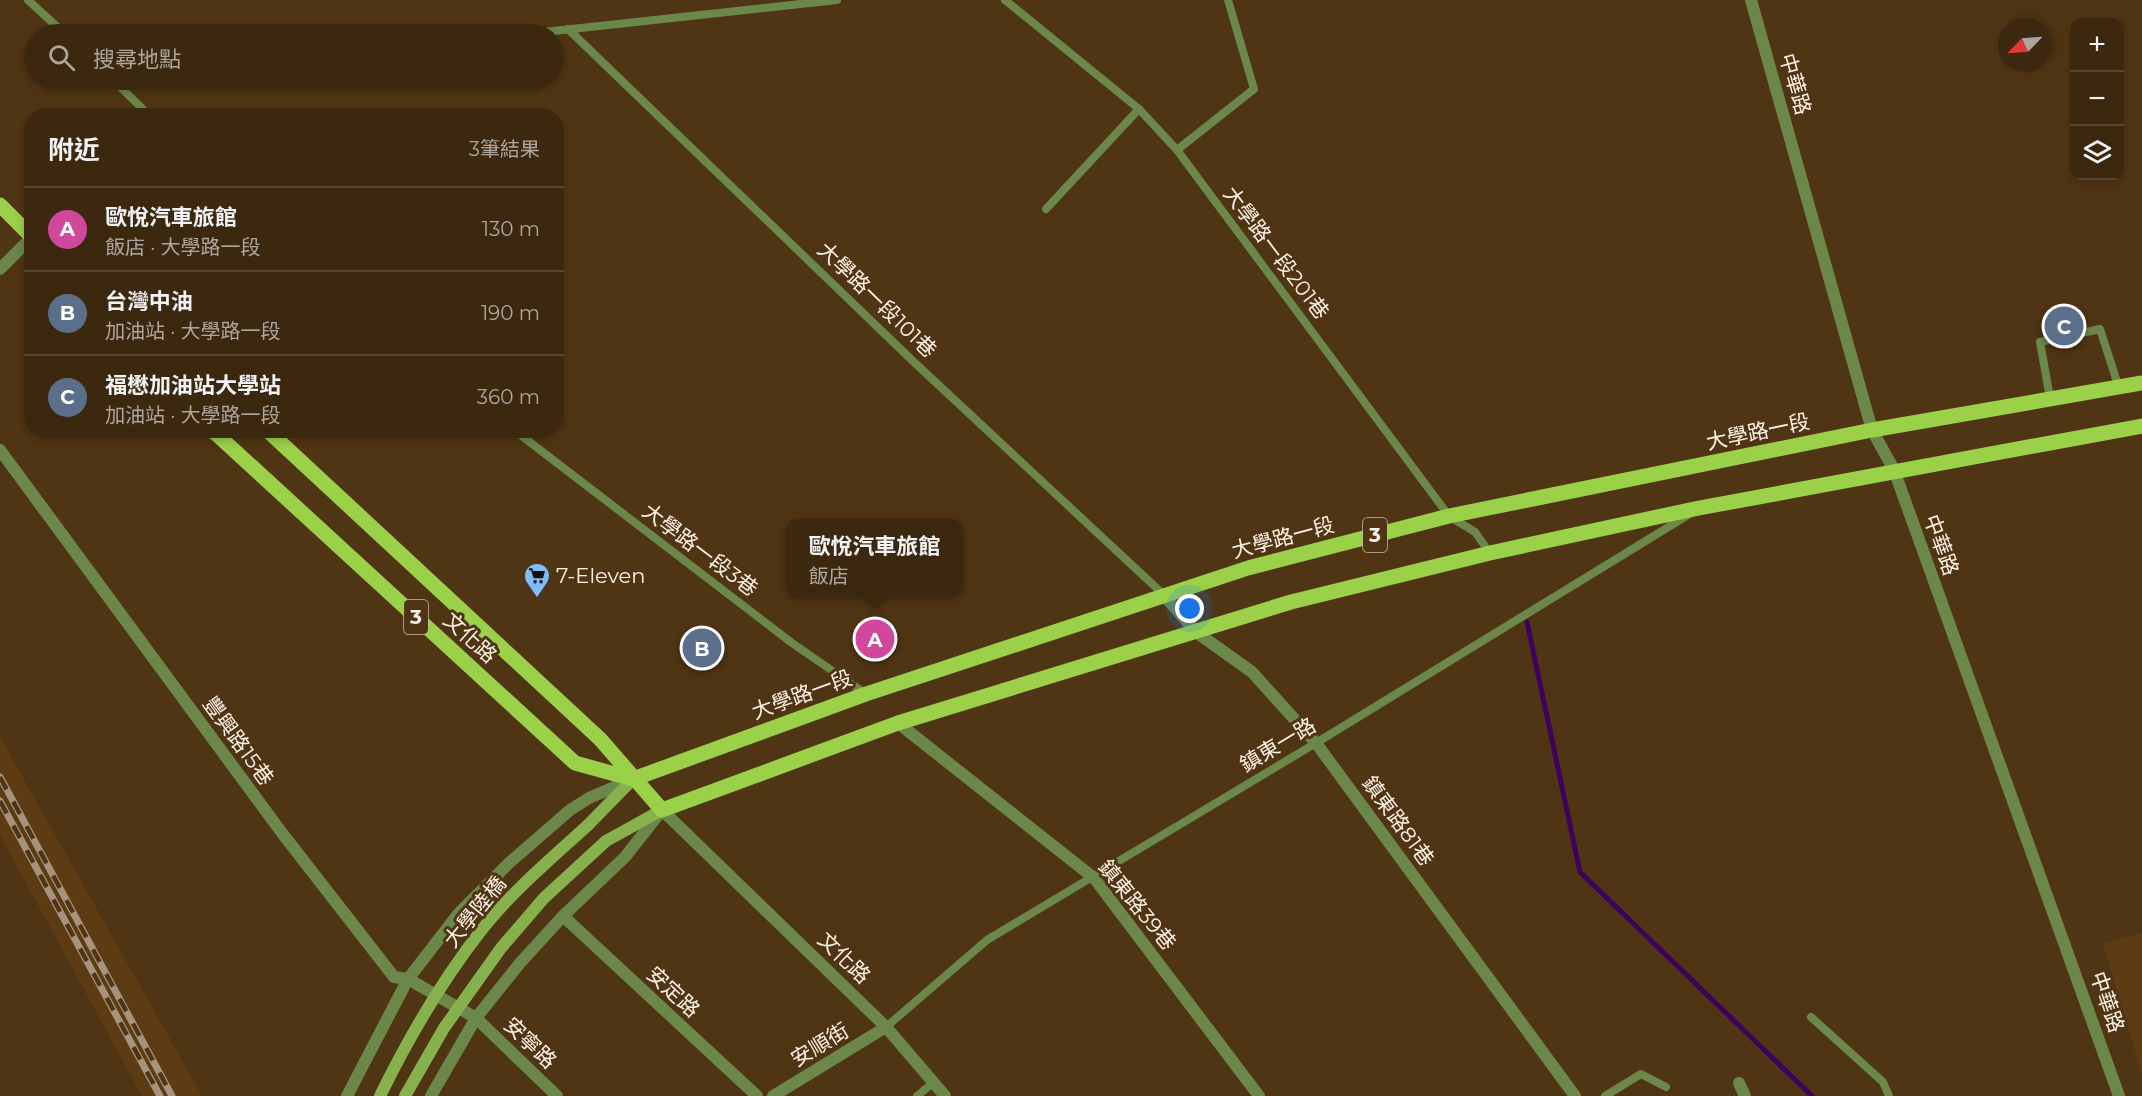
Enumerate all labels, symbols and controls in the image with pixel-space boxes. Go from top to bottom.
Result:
north arrow [1998,18,2052,72]
map controls [2070,18,2124,180]
button: + [2070,18,2124,72]
search box [24,24,564,90]
icon: search [45,41,78,74]
text: 搜尋地點 [93,46,181,73]
street label: 中華路 [1775,50,1816,118]
button: − [2070,72,2124,126]
button: layers [2070,126,2124,180]
text: 附近 [48,134,100,166]
text: 3筆結果 [469,137,540,161]
street label: 大學路一段201巷 [1218,182,1334,324]
text: 歐悅汽車旅館 [105,204,237,231]
text: A [60,217,75,241]
text: 130 m [482,217,540,241]
text: 飯店 · 大學路一段 [105,235,261,259]
street label: 大學路一段101巷 [813,237,942,362]
text: 台灣中油 [105,288,193,315]
text: B [60,301,75,325]
text: 190 m [481,301,540,325]
pin: C [2044,304,2084,348]
text: 加油站 · 大學路一段 [105,319,281,343]
text: 福懋加油站大學站 [105,372,281,399]
text: C [60,385,75,409]
text: 360 m [477,385,540,409]
text: 加油站 · 大學路一段 [105,403,281,427]
street label: 大學路一段 [1704,408,1812,455]
street label: 大學路一段3巷 [638,498,763,601]
street label: 中華路 [1919,511,1964,579]
street label: 大學路一段 [1229,512,1337,563]
road number: 3 [1363,518,1387,552]
popup [786,519,963,597]
text: 歐悅汽車旅館 [808,533,941,560]
supermarket icon: 7-Eleven [522,561,552,599]
place label: 7-Eleven [556,563,645,588]
text: 飯店 [808,564,848,588]
your location [1175,594,1204,623]
road number: 3 [404,600,428,634]
street label: 文化路 [439,607,502,668]
pin: A [856,616,894,662]
pin: B [682,626,722,670]
street label: 大學路一段 [748,665,855,724]
street label: 豐興路15巷 [198,692,279,790]
street label: 鎮東一路 [1235,712,1320,777]
street label: 鎮東路81巷 [1357,771,1439,871]
street label: 鎮東路39巷 [1093,855,1181,955]
street label: 大學陸橋 [438,871,511,952]
street label: 文化路 [813,927,876,989]
street label: 安定路 [642,961,705,1022]
street label: 中華路 [2085,968,2130,1036]
street label: 安寧路 [499,1012,562,1074]
street label: 安順街 [786,1018,853,1072]

